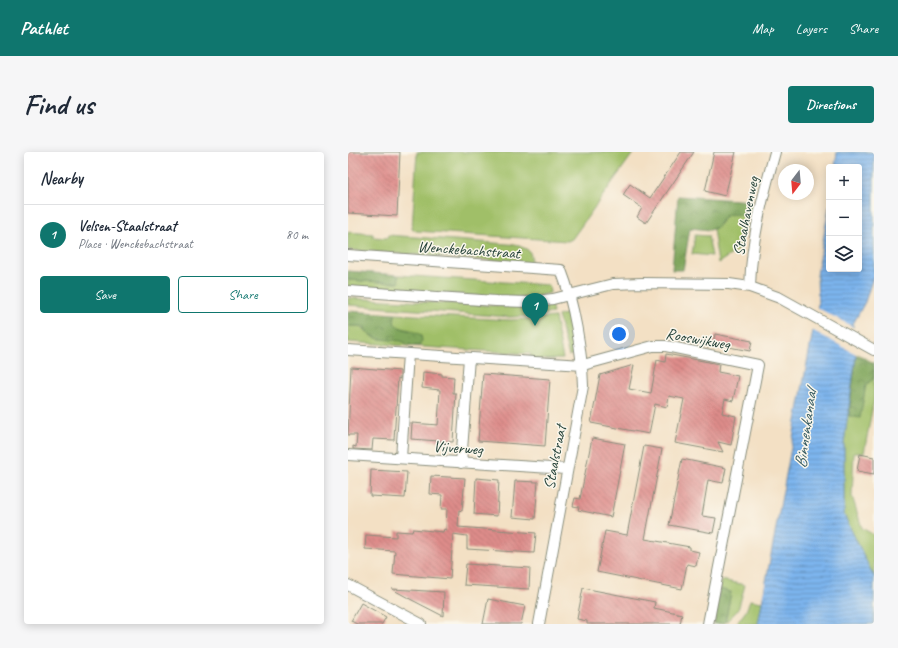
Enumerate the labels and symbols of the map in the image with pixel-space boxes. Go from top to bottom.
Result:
north arrow [778,164,814,200]
street label: Staalhavenweg [729,174,764,257]
street label: Wenckebachstraat [417,236,522,264]
pin: 1 [522,293,548,326]
your location [609,324,629,344]
street label: Rooswijkweg [664,324,733,355]
water label: Binnenkanaal [790,383,822,469]
street label: Staalstraat [539,421,572,491]
street label: Vijverweg [433,436,485,460]

